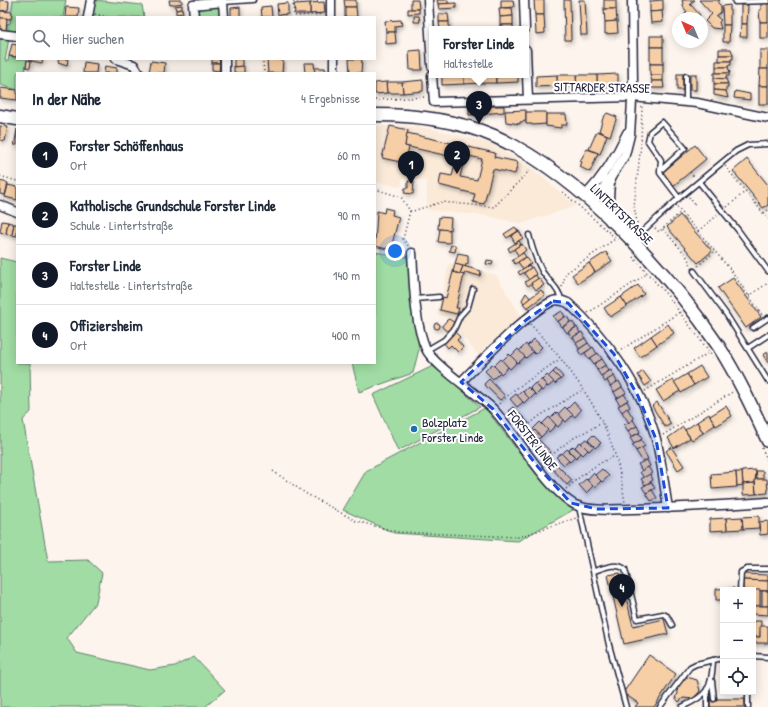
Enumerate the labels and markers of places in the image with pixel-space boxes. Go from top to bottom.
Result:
pin: 3 [466,91,492,124]
pin: 2 [444,141,470,174]
pin: 1 [398,151,424,184]
place label: Bolzplatz Forster Linde [421,413,484,446]
marker: Bolzplatz Forster Linde [409,424,419,434]
pin: 4 [609,574,635,607]

